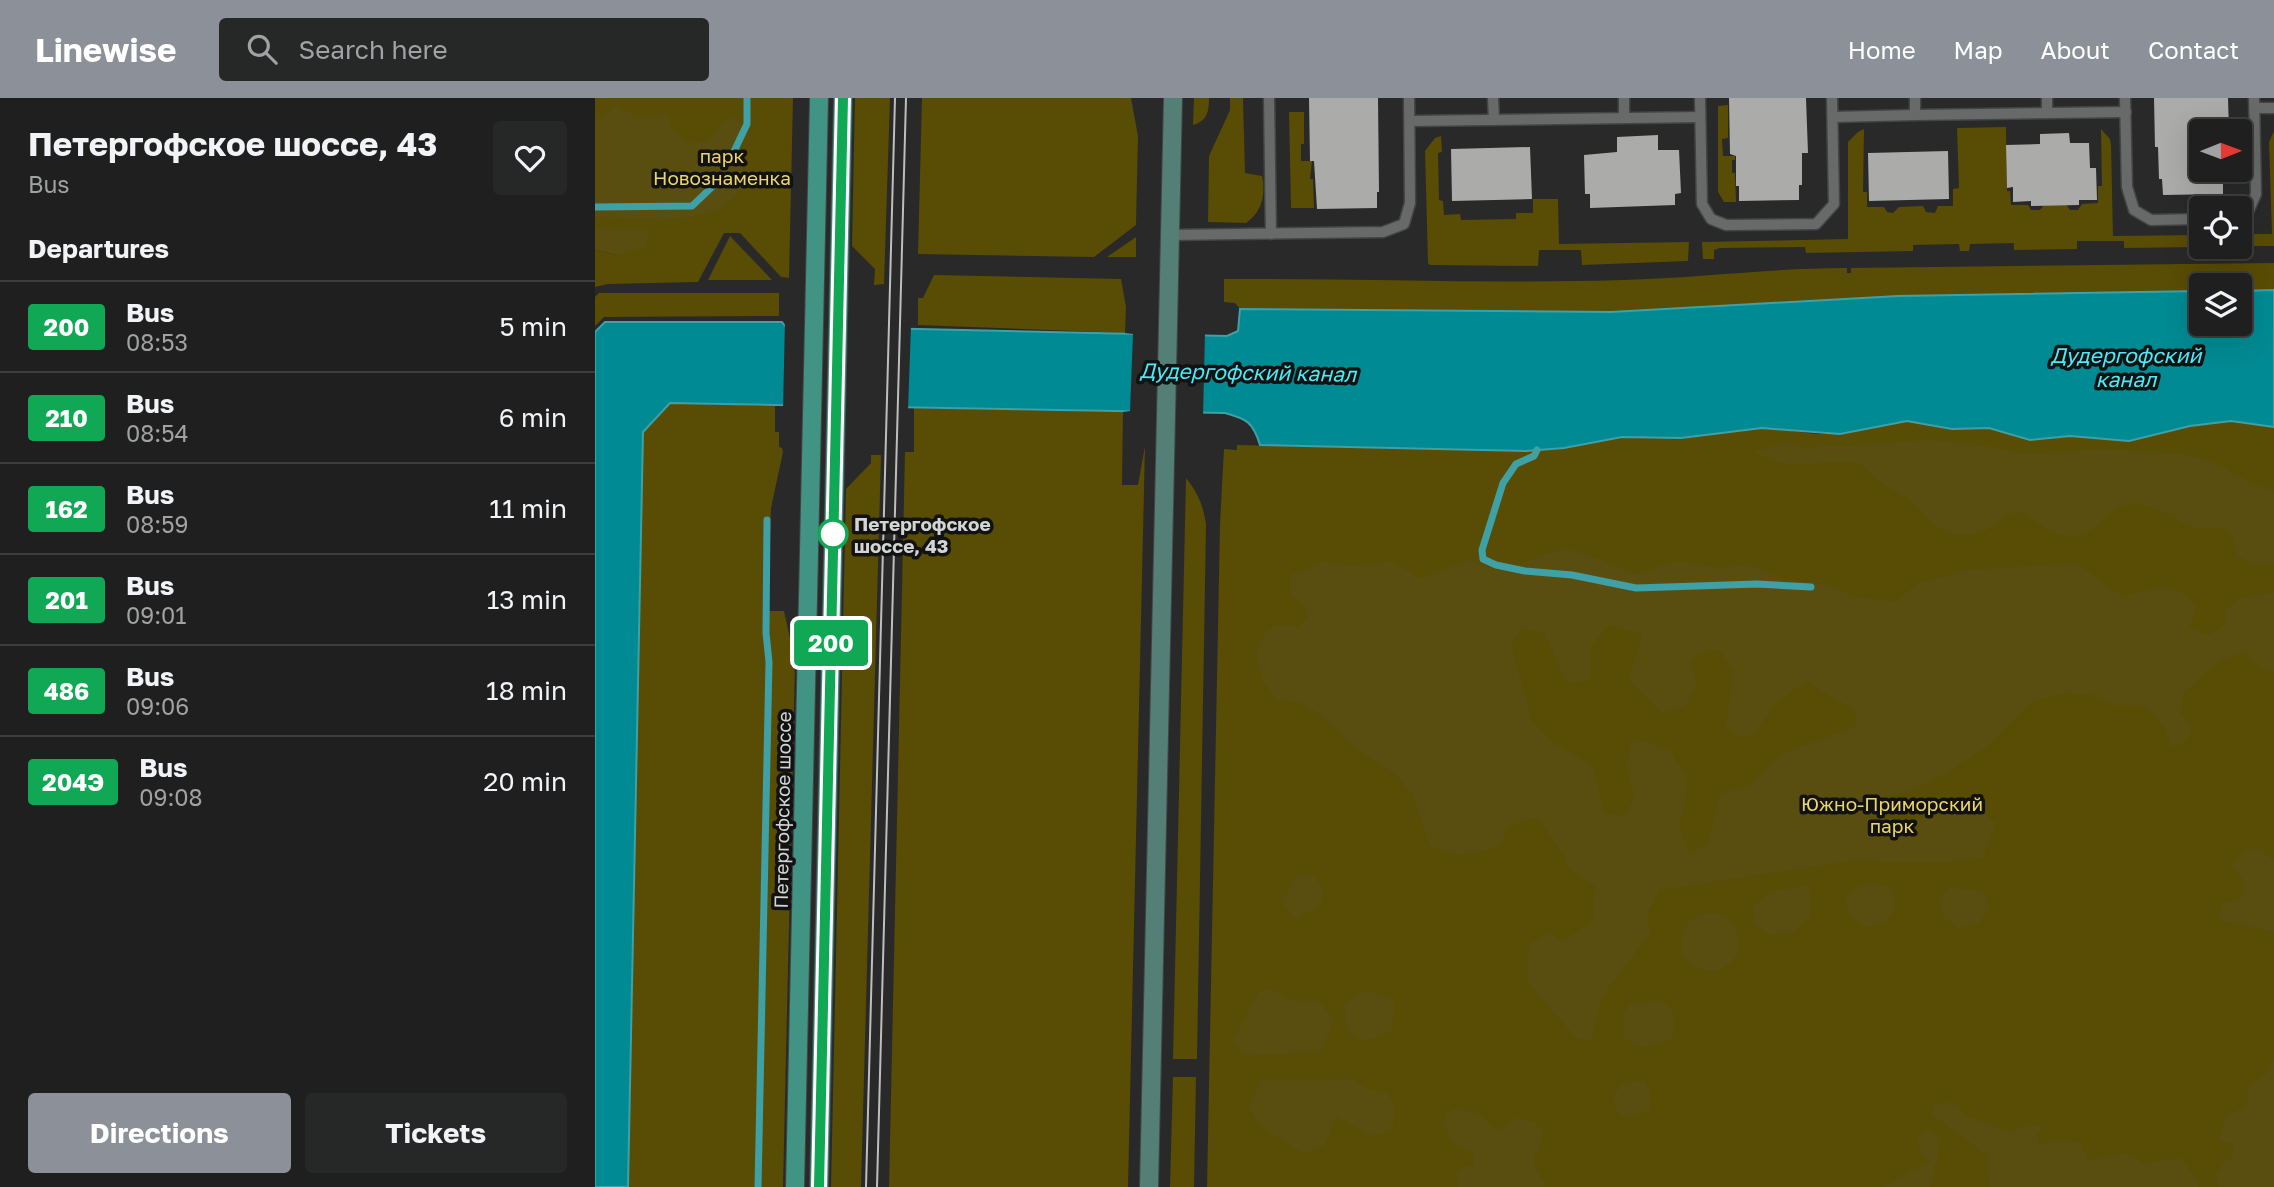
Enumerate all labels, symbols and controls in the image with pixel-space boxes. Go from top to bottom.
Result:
search box [219,18,709,81]
text: Linewise [35,30,177,69]
icon: search [243,30,281,68]
text: Search here [299,34,448,65]
text: Home [1848,35,1916,64]
text: Map [1954,35,2003,64]
text: About [2041,35,2110,64]
text: Contact [2148,35,2239,64]
north arrow [2189,119,2252,182]
map controls [2189,119,2252,336]
button: heart [493,121,567,195]
text: Петергофское шоссе, 43 [28,124,437,163]
park label: парк Новознаменка [653,144,791,189]
text: Bus [28,170,70,198]
button: locate [2189,196,2252,259]
text: Departures [28,233,169,264]
button: layers [2189,273,2252,336]
text: Bus [126,297,174,328]
text: 5 min [499,311,567,342]
text: 200 [44,312,89,341]
text: 08:53 [126,328,188,356]
water label: Дудергофский канал [2050,342,2202,392]
water label: Дудергофский канал [1139,357,1358,387]
text: Bus [126,388,174,419]
text: 6 min [499,402,567,433]
text: 210 [45,403,88,432]
text: 08:54 [126,419,189,447]
text: Bus [126,479,174,510]
text: 11 min [489,493,567,524]
text: 162 [45,494,88,523]
text: 08:59 [126,510,188,538]
place label: Петергофское шоссе, 43 [854,512,991,557]
marker: Петергофское шоссе, 43 [818,519,848,549]
text: Bus [126,570,174,601]
text: 13 min [487,584,567,615]
text: 201 [45,585,88,614]
text: 09:01 [126,601,187,629]
line badge: 200 [791,620,871,666]
text: 200 [808,628,854,657]
text: Bus [126,661,174,692]
text: 18 min [486,675,567,706]
text: 486 [44,676,89,705]
text: 09:06 [126,692,189,720]
street label: Петергофское шоссе [769,711,795,909]
text: Bus [139,752,188,783]
text: 20 min [483,766,567,797]
text: 204Э [42,767,104,796]
text: 09:08 [139,783,203,811]
park label: Южно-Приморский парк [1801,792,1983,837]
button: Directions [28,1093,291,1173]
button: Tickets [305,1093,567,1173]

